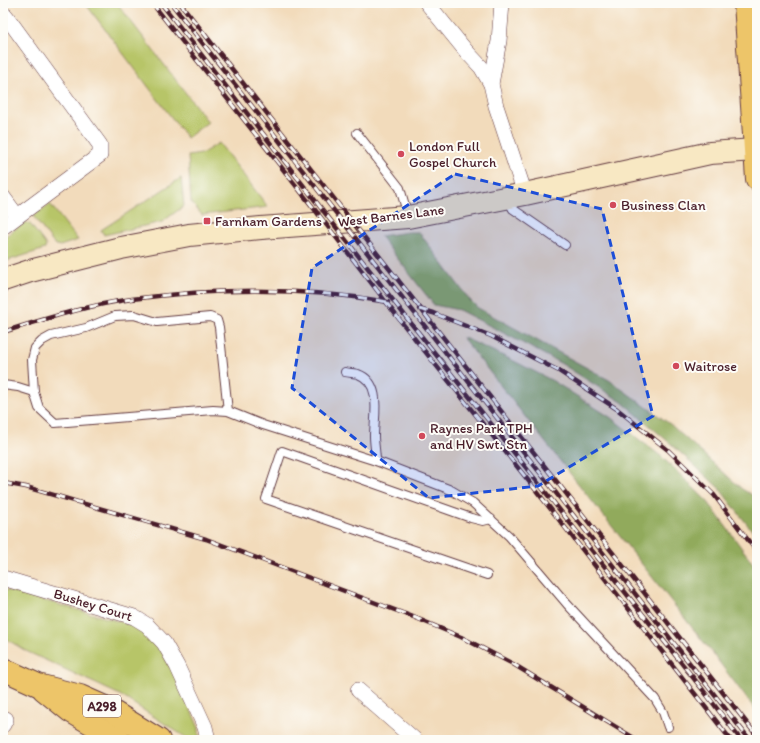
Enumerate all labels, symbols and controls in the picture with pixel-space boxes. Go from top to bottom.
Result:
place label: London Full Gospel Church [409,138,497,171]
marker: London Full Gospel Church [396,149,406,159]
place label: Business Clan [621,197,706,214]
marker: Business Clan [608,200,618,210]
street label: West Barnes Lane [337,201,446,231]
place label: Farnham Gardens [215,213,322,230]
marker: Farnham Gardens [202,216,212,226]
place label: Waitrose [684,358,737,375]
marker: Waitrose [671,361,681,371]
place label: Raynes Park TPH and HV Swt. Stn [430,420,533,453]
marker: Raynes Park TPH and HV Swt. Stn [417,431,427,441]
street label: Bushey Court [52,585,134,625]
road number: A298 [83,695,121,717]

